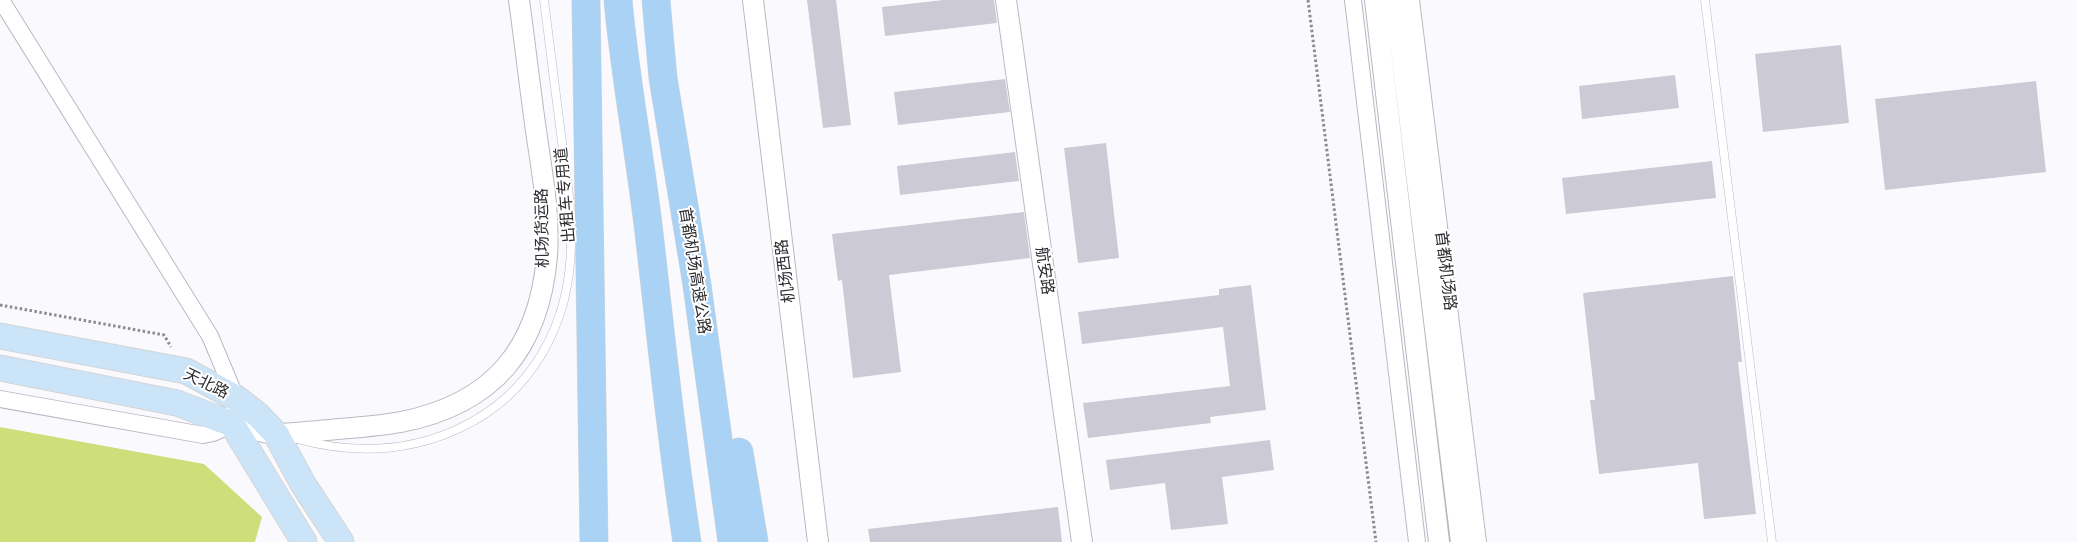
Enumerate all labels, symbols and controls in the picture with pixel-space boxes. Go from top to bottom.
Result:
street label: 出租车专用道 [552,146,580,244]
street label: 机场货运路 [533,188,553,268]
street label: 首都机场高速公路 [675,206,713,336]
street label: 首都机场路 [1431,230,1459,312]
street label: 机场西路 [773,238,799,304]
street label: 航安路 [1031,246,1057,296]
street label: 天北路 [180,365,232,403]

